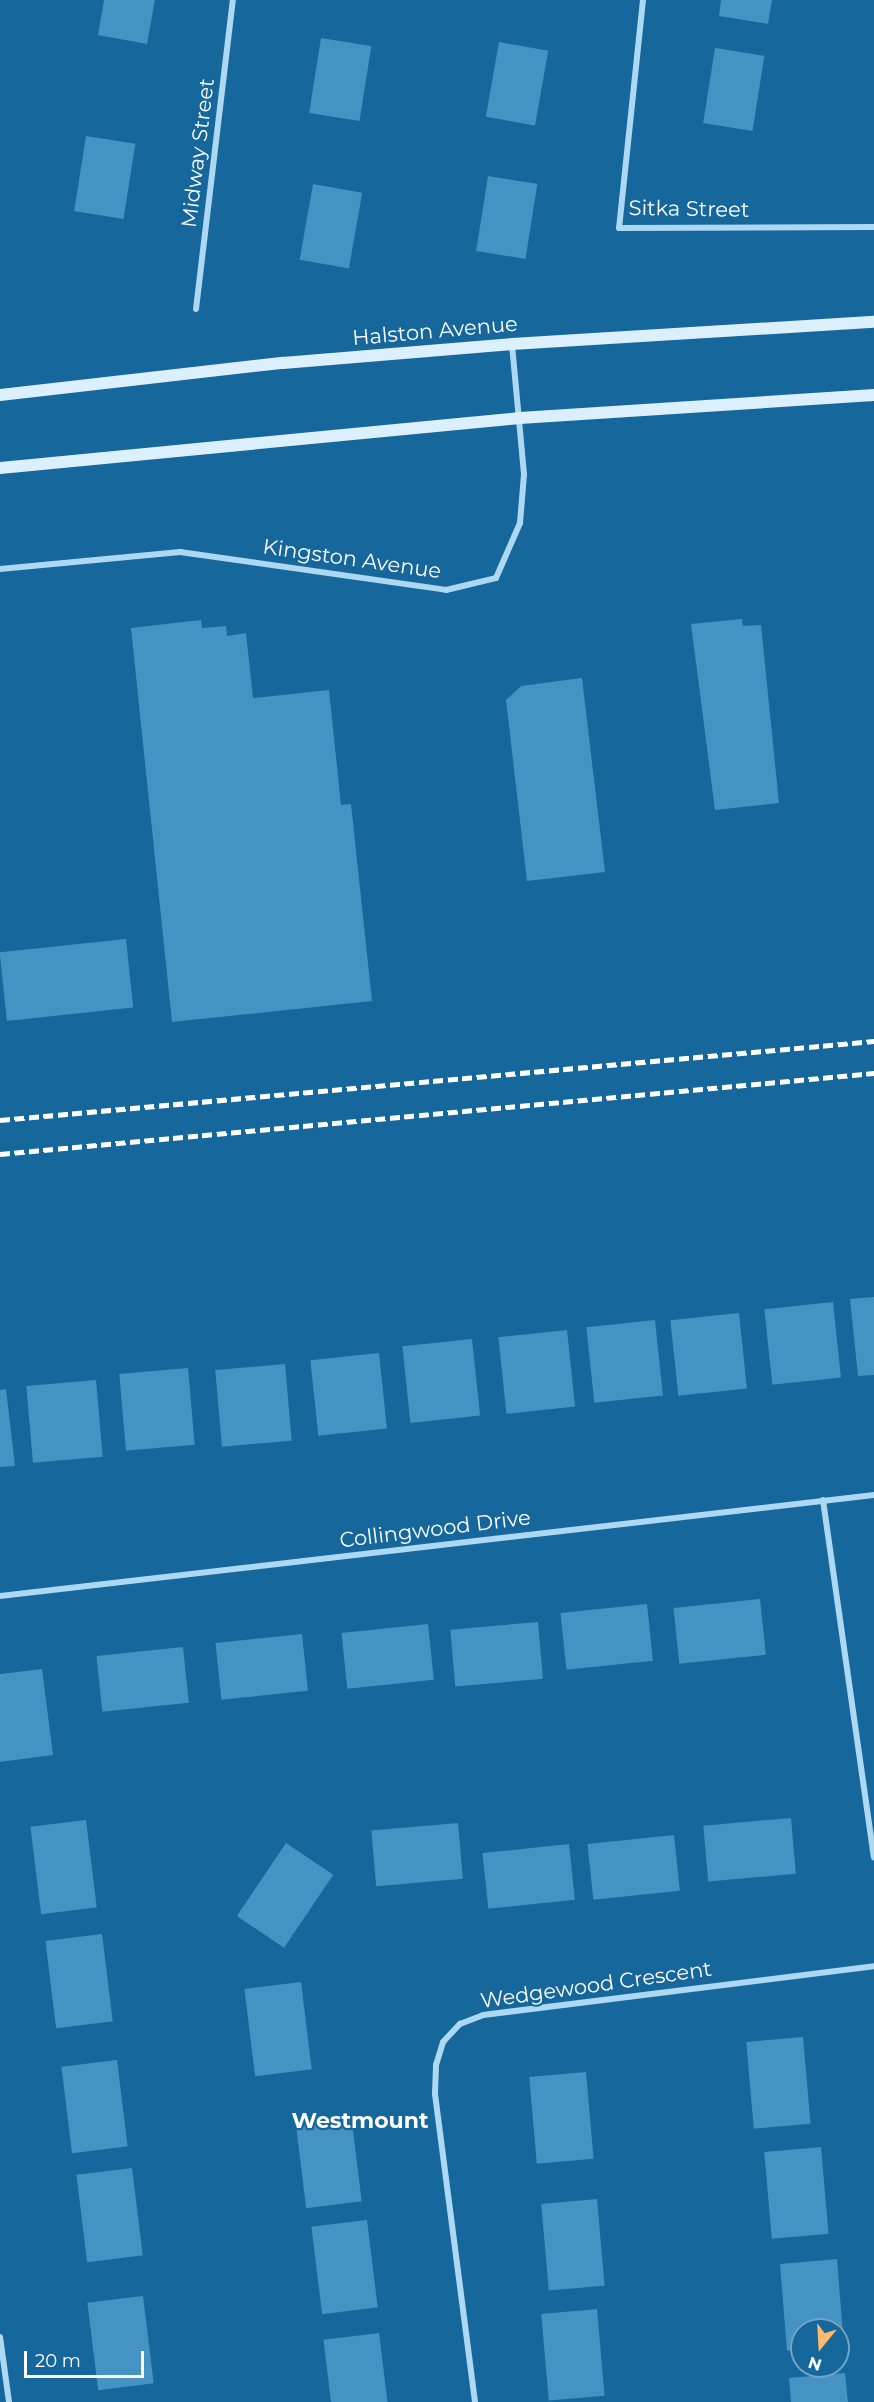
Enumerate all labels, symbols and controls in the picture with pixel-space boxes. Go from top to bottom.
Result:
street label: Midway Street [176,77,220,229]
street label: Sitka Street [628,195,750,223]
street label: Halston Avenue [351,311,519,351]
street label: Kingston Avenue [261,534,443,584]
street label: Collingwood Drive [338,1505,532,1553]
street label: Wedgewood Crescent [479,1956,713,2014]
district label: Westmount [292,2108,428,2134]
north arrow [790,2318,850,2378]
scale bar [27,2339,147,2377]
text: 20 m [35,2350,81,2372]
text: N [806,2353,824,2375]

